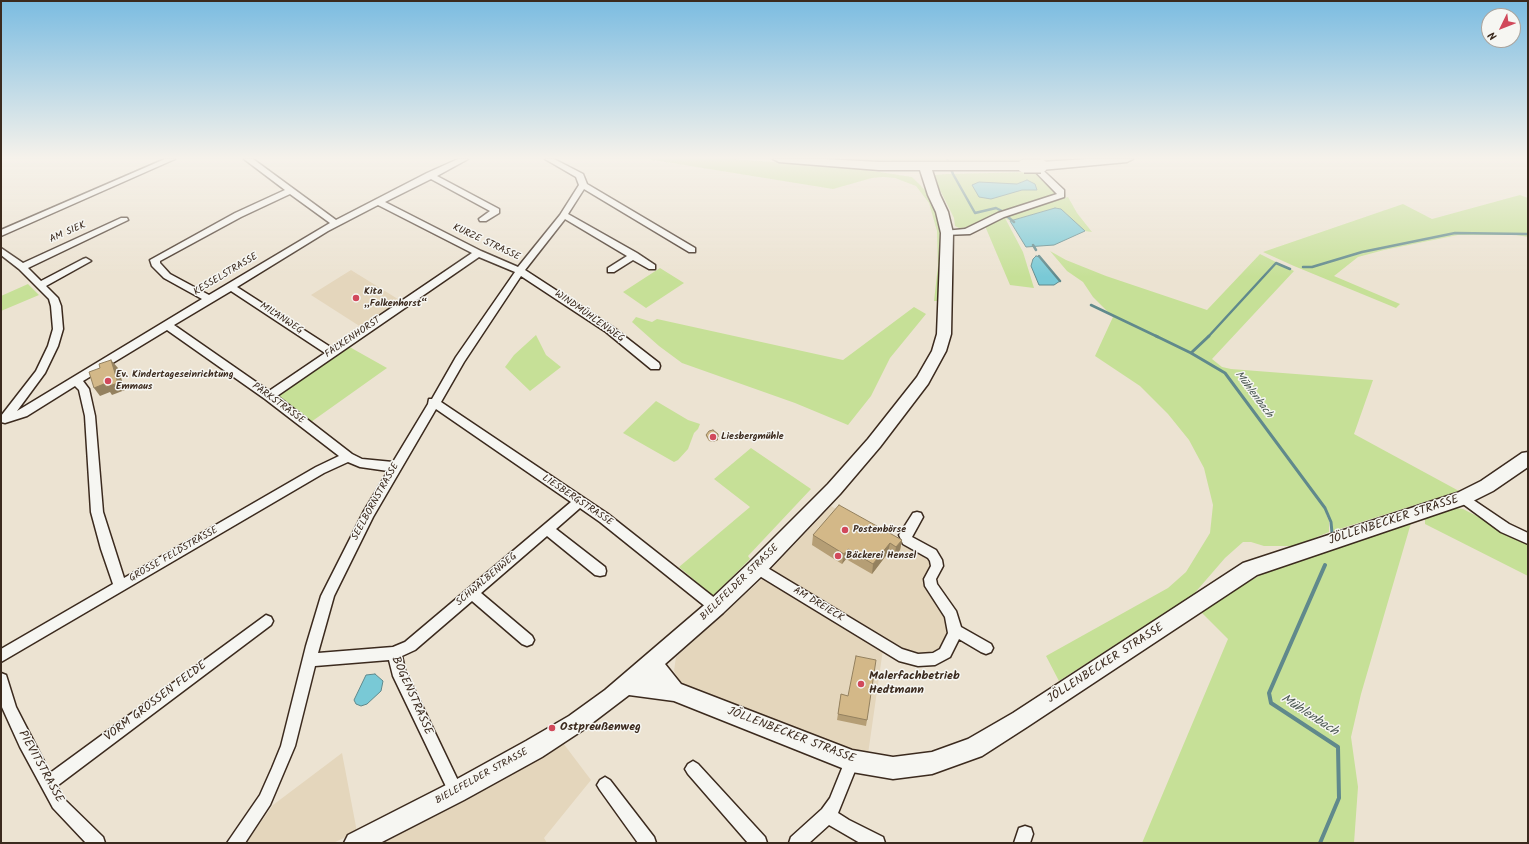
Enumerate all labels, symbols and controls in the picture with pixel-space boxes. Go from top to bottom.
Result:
north arrow [1481,8,1521,48]
text: N [1484,27,1502,44]
street label: AM SIEK [48,220,88,246]
street label: KURZE STRASSE [450,222,522,264]
street label: KESSELSTRASSE [192,251,260,299]
place label: Kita „Falkenhorst“ [364,286,427,310]
street label: WINDMÜHLENWEG [552,288,626,346]
marker: Kita „Falkenhorst“ [351,293,361,303]
street label: MILANWEG [257,301,305,337]
street label: FALKENHORST [323,315,383,361]
place label: Ev. Kindertageseinrichtung Emmaus [116,369,233,392]
water label: Mühlenbach [1231,369,1275,421]
marker: Ev. Kindertageseinrichtung Emmaus [103,376,113,386]
street label: PARKSTRASSE [249,381,307,427]
place label: Liesbergmühle [721,431,784,443]
marker: Liesbergmühle [708,432,718,442]
street label: SEELBORNSTRASSE [350,461,402,543]
street label: LIESBERGSTRASSE [539,473,615,529]
street label: JÖLLENBECKER STRASSE [1327,493,1461,549]
place label: Postenbörse [853,524,906,536]
street label: GROSSE FELDSTRASSE [127,525,221,585]
marker: Postenbörse [840,525,850,535]
street label: BIELEFELDER STRASSE [698,542,782,624]
place label: Bäckerei Hensel [846,550,916,562]
street label: SCHWALBENWEG [454,551,520,609]
marker: Bäckerei Hensel [833,551,843,561]
street label: AM DREIECK [790,585,846,625]
street label: JÖLLENBECKER STRASSE [1045,621,1167,707]
street label: BOGENSTRASSE [387,655,435,737]
street label: VORM GROSSEN FELDE [102,659,210,745]
place label: Malerfachbetrieb Hedtmann [869,670,960,698]
marker: Malerfachbetrieb Hedtmann [856,679,866,689]
water label: Mühlenbach [1277,692,1341,740]
street label: JÖLLENBECKER STRASSE [725,705,857,767]
place label: Ostpreußenweg [560,721,641,735]
marker: Ostpreußenweg [547,723,557,733]
street label: PIEVITSTRASSE [14,728,66,806]
street label: BIELEFELDER STRASSE [433,746,531,808]

